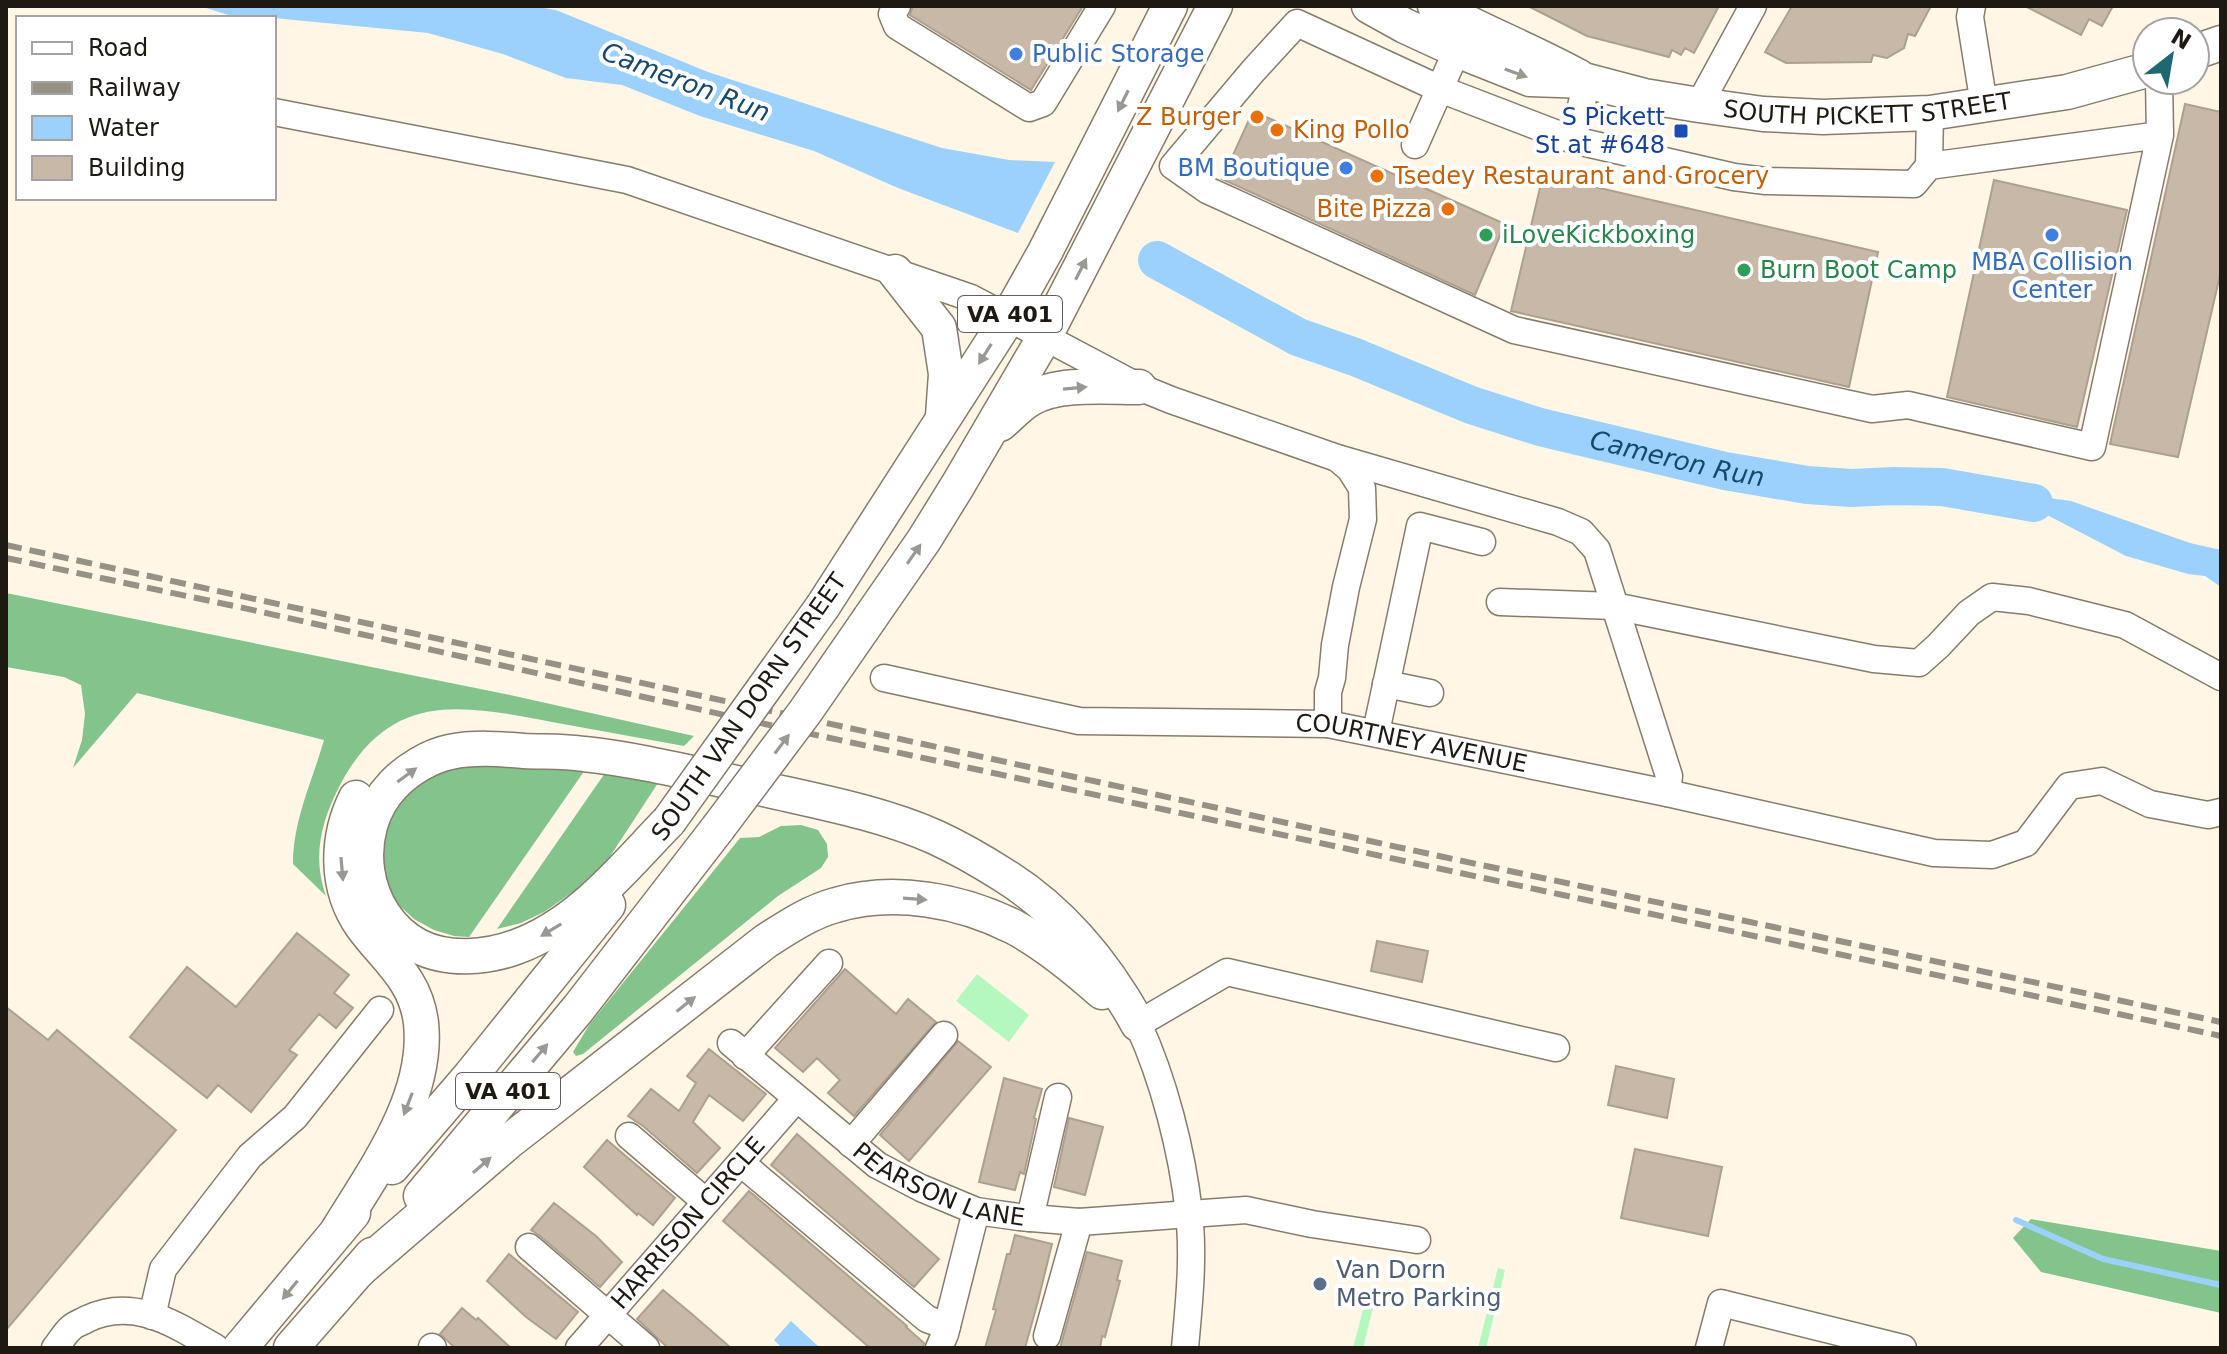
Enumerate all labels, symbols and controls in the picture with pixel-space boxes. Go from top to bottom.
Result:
legend [16,16,276,200]
north arrow [2131,16,2211,96]
text: N [2167,24,2195,55]
text: Road [88,34,148,62]
water label: Cameron Run [598,36,774,128]
place label: Public Storage [1032,40,1205,68]
marker: Public Storage [1007,45,1025,63]
one-way arrow [1504,67,1528,80]
text: Railway [88,74,181,102]
street label: SOUTH PICKETT STREET [1721,87,2014,131]
one-way arrow [1116,89,1130,112]
place label: Z Burger [1136,103,1241,131]
place label: S Pickett St at #648 [1535,103,1665,159]
marker: Z Burger [1248,108,1266,126]
text: Water [88,114,159,142]
place label: King Pollo [1293,116,1410,144]
marker: King Pollo [1268,121,1286,139]
marker: S Pickett St at #648 [1672,122,1690,140]
text: Building [88,154,185,182]
place label: BM Boutique [1178,154,1330,182]
marker: BM Boutique [1337,159,1355,177]
place label: Tsedey Restaurant and Grocery [1392,162,1769,190]
marker: Tsedey Restaurant and Grocery [1368,167,1386,185]
place label: Bite Pizza [1317,195,1432,223]
marker: Bite Pizza [1439,200,1457,218]
place label: iLoveKickboxing [1502,221,1695,249]
marker: iLoveKickboxing [1477,226,1495,244]
marker: MBA Collision Center [2043,226,2061,244]
place label: MBA Collision Center [1971,248,2133,304]
place label: Burn Boot Camp [1760,256,1957,284]
one-way arrow [1075,258,1088,281]
marker: Burn Boot Camp [1735,261,1753,279]
road number: VA 401 [958,296,1062,332]
one-way arrow [979,343,993,365]
one-way arrow [1063,382,1088,395]
water label: Cameron Run [1587,424,1767,492]
one-way arrow [906,543,921,564]
street label: SOUTH VAN DORN STREET [646,568,852,846]
street label: COURTNEY AVENUE [1295,710,1530,778]
one-way arrow [773,733,789,754]
one-way arrow [396,767,417,783]
one-way arrow [336,857,349,882]
one-way arrow [902,893,927,906]
one-way arrow [540,923,562,937]
one-way arrow [676,996,696,1012]
one-way arrow [531,1043,548,1063]
road number: VA 401 [456,1073,560,1109]
one-way arrow [401,1092,414,1116]
street label: HARRISON CIRCLE [605,1131,771,1315]
street label: PEARSON LANE [847,1137,1027,1232]
one-way arrow [473,1156,492,1174]
place label: Van Dorn Metro Parking [1336,1256,1502,1312]
marker: Van Dorn Metro Parking [1311,1275,1329,1293]
one-way arrow [282,1280,299,1300]

